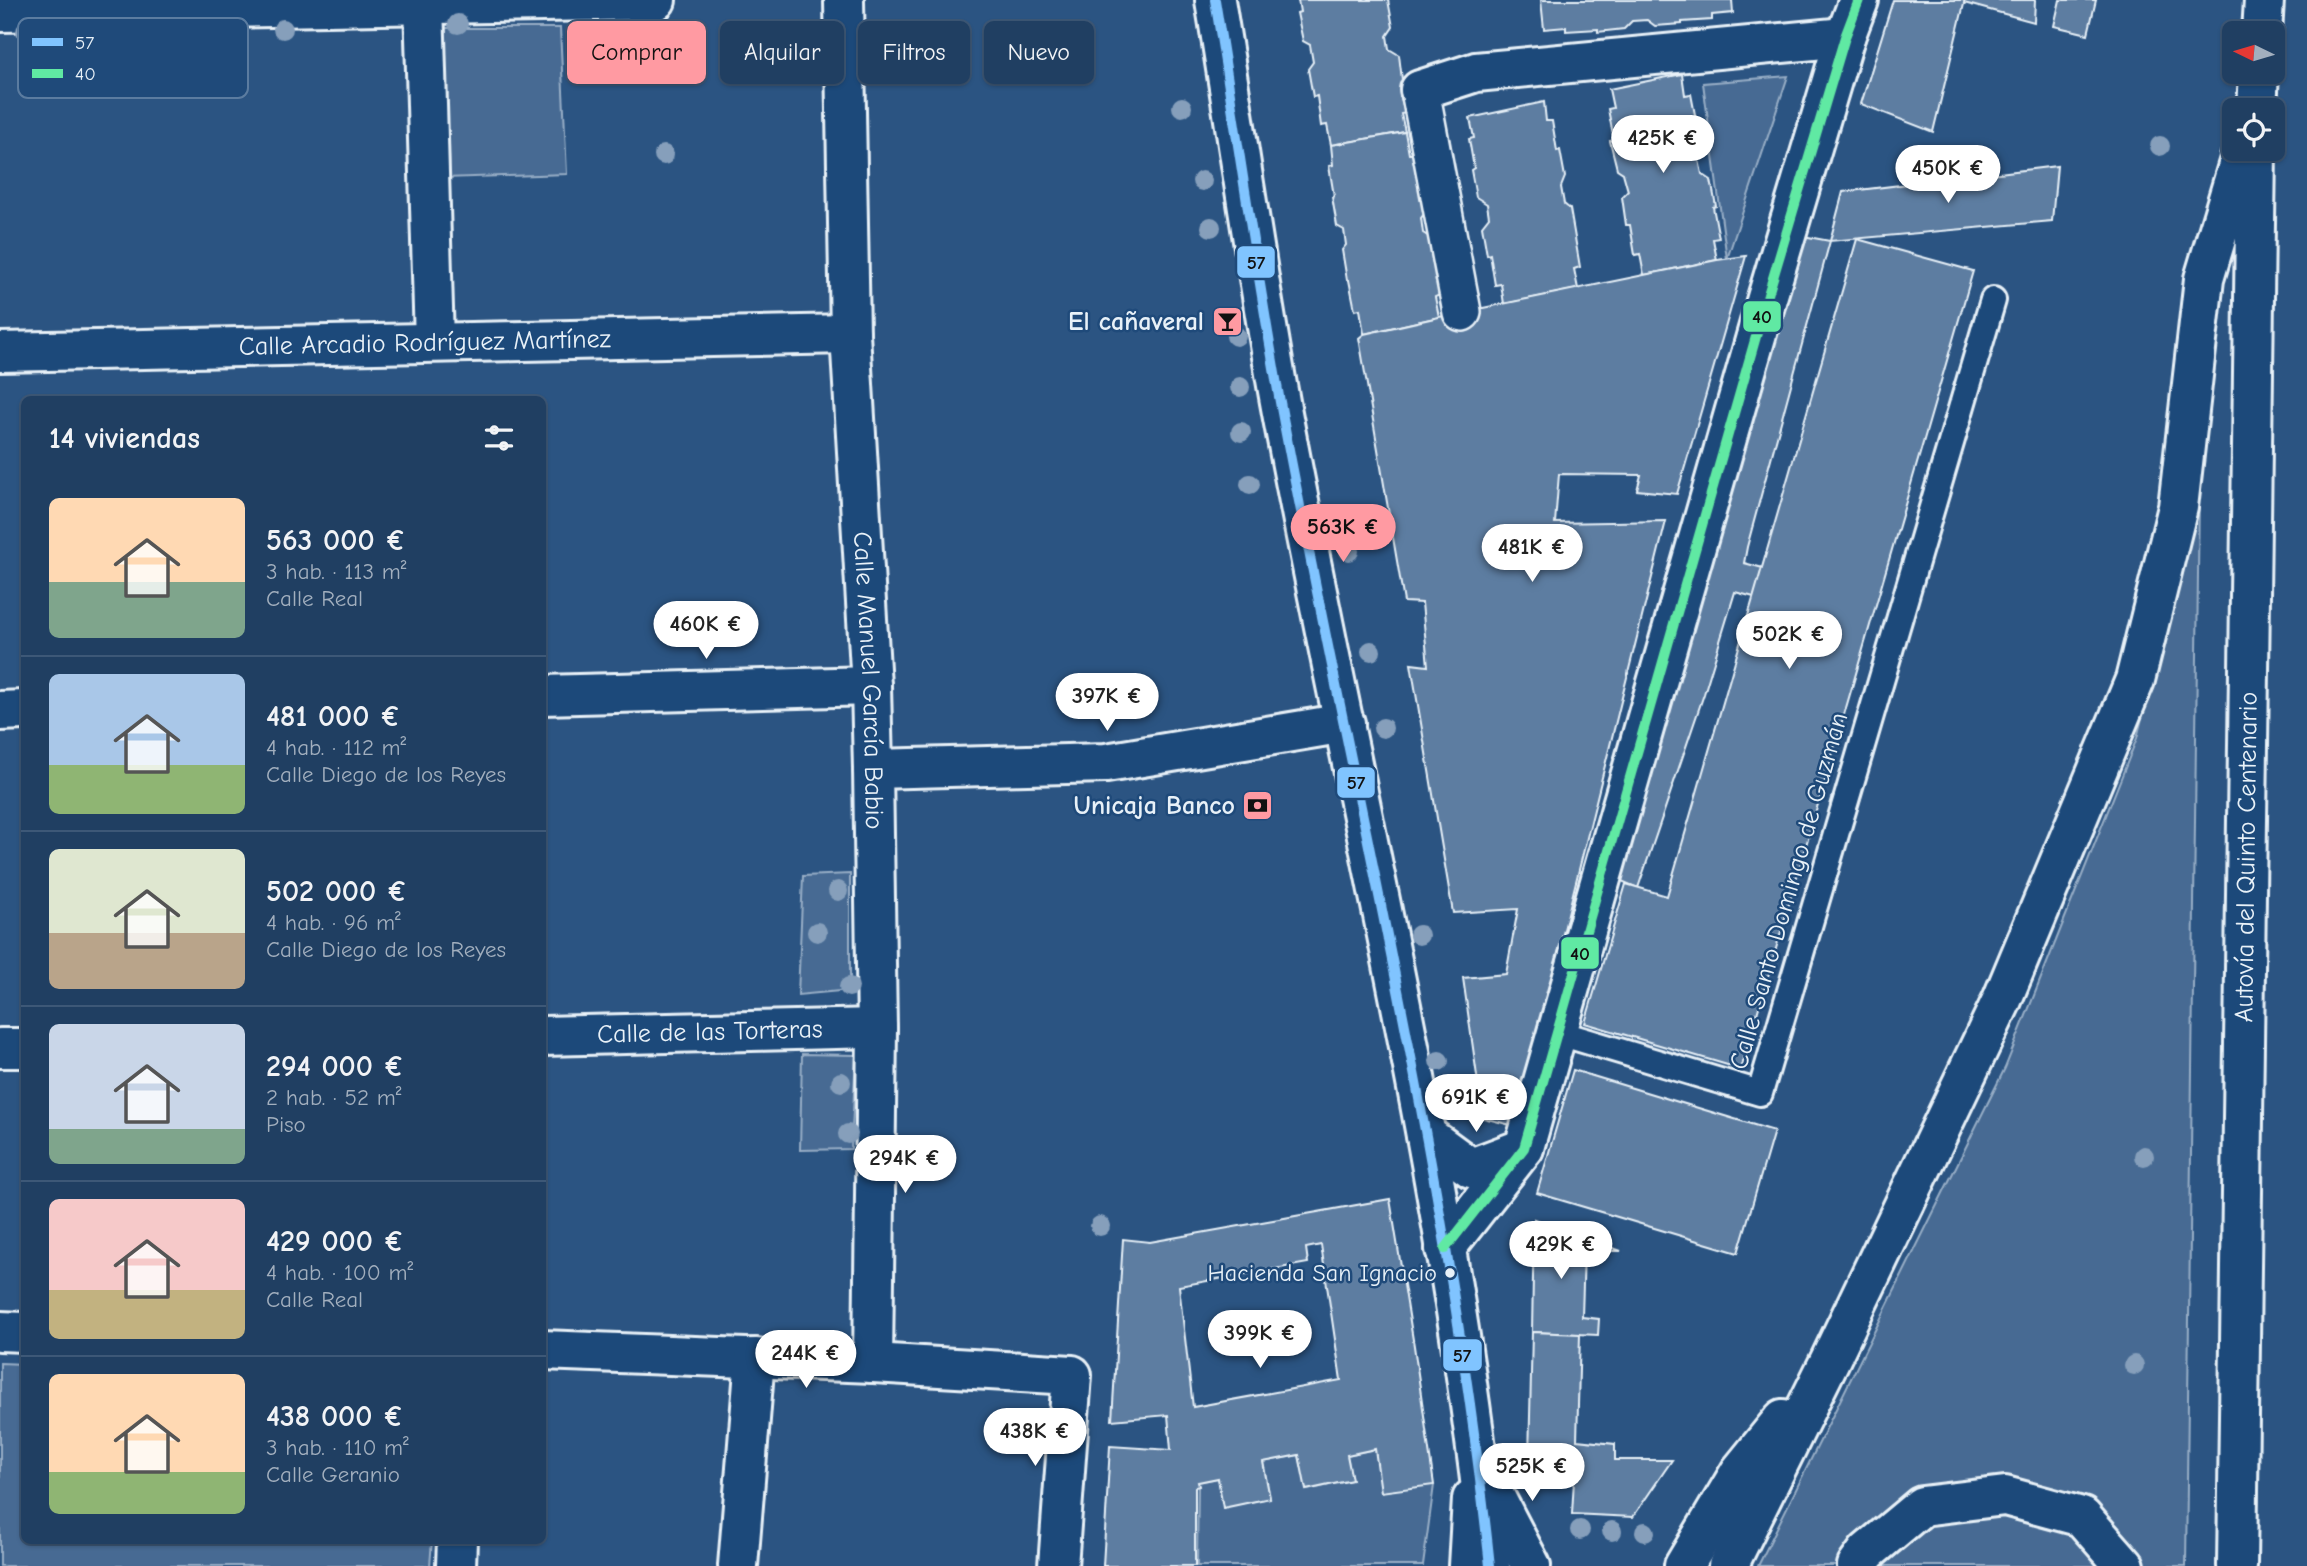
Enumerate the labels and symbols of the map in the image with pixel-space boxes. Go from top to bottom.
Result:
legend [18,18,248,98]
north arrow [2222,21,2286,84]
text: 57 [75,32,94,54]
text: 40 [75,63,96,85]
pin: 425K € [1606,116,1720,175]
pin: 450K € [1891,146,2005,205]
line badge: 57 [1236,245,1276,279]
text: 57 [1247,252,1266,274]
line badge: 40 [1742,300,1782,333]
bar icon: El cañaveral [1210,305,1244,339]
text: 40 [1752,306,1772,328]
place label: El cañaveral [1068,307,1204,337]
street label: Calle Arcadio Rodríguez Martínez [239,324,611,362]
pin: 563K € [1286,504,1400,564]
pin: 481K € [1475,524,1589,584]
street label: Calle Manuel García Babio [847,531,889,830]
pin: 460K € [649,602,763,661]
pin: 502K € [1732,612,1846,671]
pin: 397K € [1050,674,1164,733]
street label: Autovía del Quinto Centenario [2229,691,2264,1023]
street label: Calle Santo Domingo de Guzmán [1724,709,1854,1073]
line badge: 57 [1336,766,1376,799]
text: 57 [1347,772,1366,794]
bank icon: Unicaja Banco [1241,789,1275,823]
place label: Unicaja Banco [1074,791,1235,821]
line badge: 40 [1560,936,1600,970]
text: 40 [1570,943,1590,965]
street label: Calle de las Torteras [597,1014,823,1050]
pin: 691K € [1419,1074,1533,1134]
pin: 294K € [848,1136,962,1195]
pin: 429K € [1504,1222,1618,1281]
place label: Hacienda San Ignacio [1207,1259,1437,1287]
marker: Hacienda San Ignacio [1443,1266,1457,1280]
pin: 399K € [1203,1310,1317,1370]
pin: 244K € [749,1330,863,1390]
line badge: 57 [1442,1338,1483,1372]
text: 57 [1453,1345,1472,1367]
pin: 438K € [978,1408,1092,1468]
pin: 525K € [1475,1444,1589,1503]

